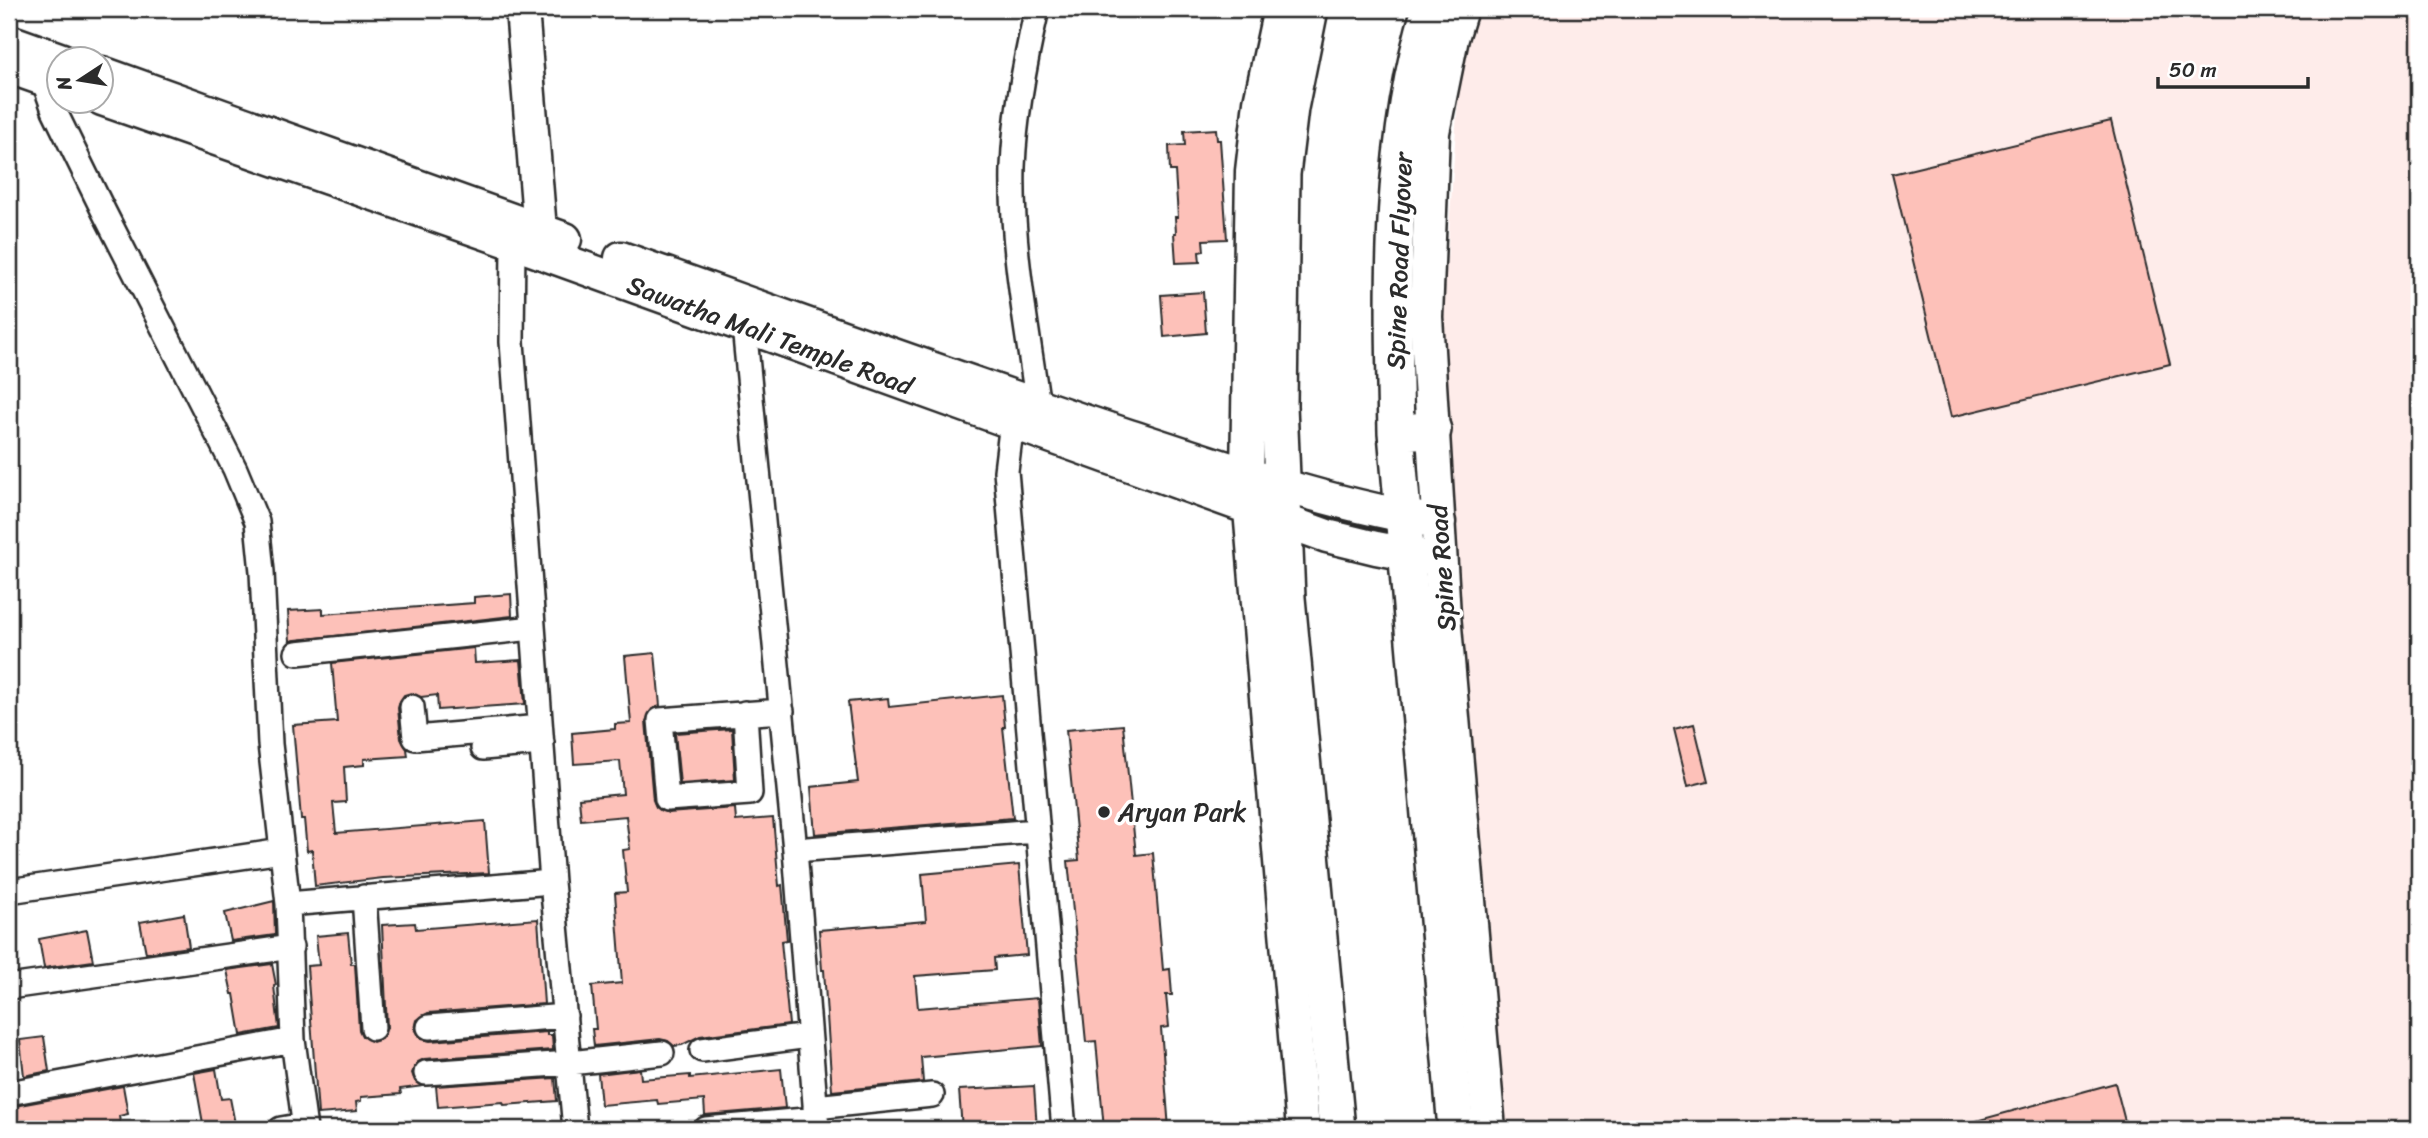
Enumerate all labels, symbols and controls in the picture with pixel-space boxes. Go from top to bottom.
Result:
north arrow [46,46,116,116]
scale bar [2158,46,2309,90]
text: 50 m [2169,51,2217,89]
text: N [46,73,82,94]
street label: Spine Road Flyover [1372,150,1426,370]
street label: Sawatha Mali Temple Road [620,262,922,409]
street label: Spine Road [1414,501,1469,633]
place label: Aryan Park [1117,789,1247,835]
marker: Aryan Park [1096,804,1112,820]

